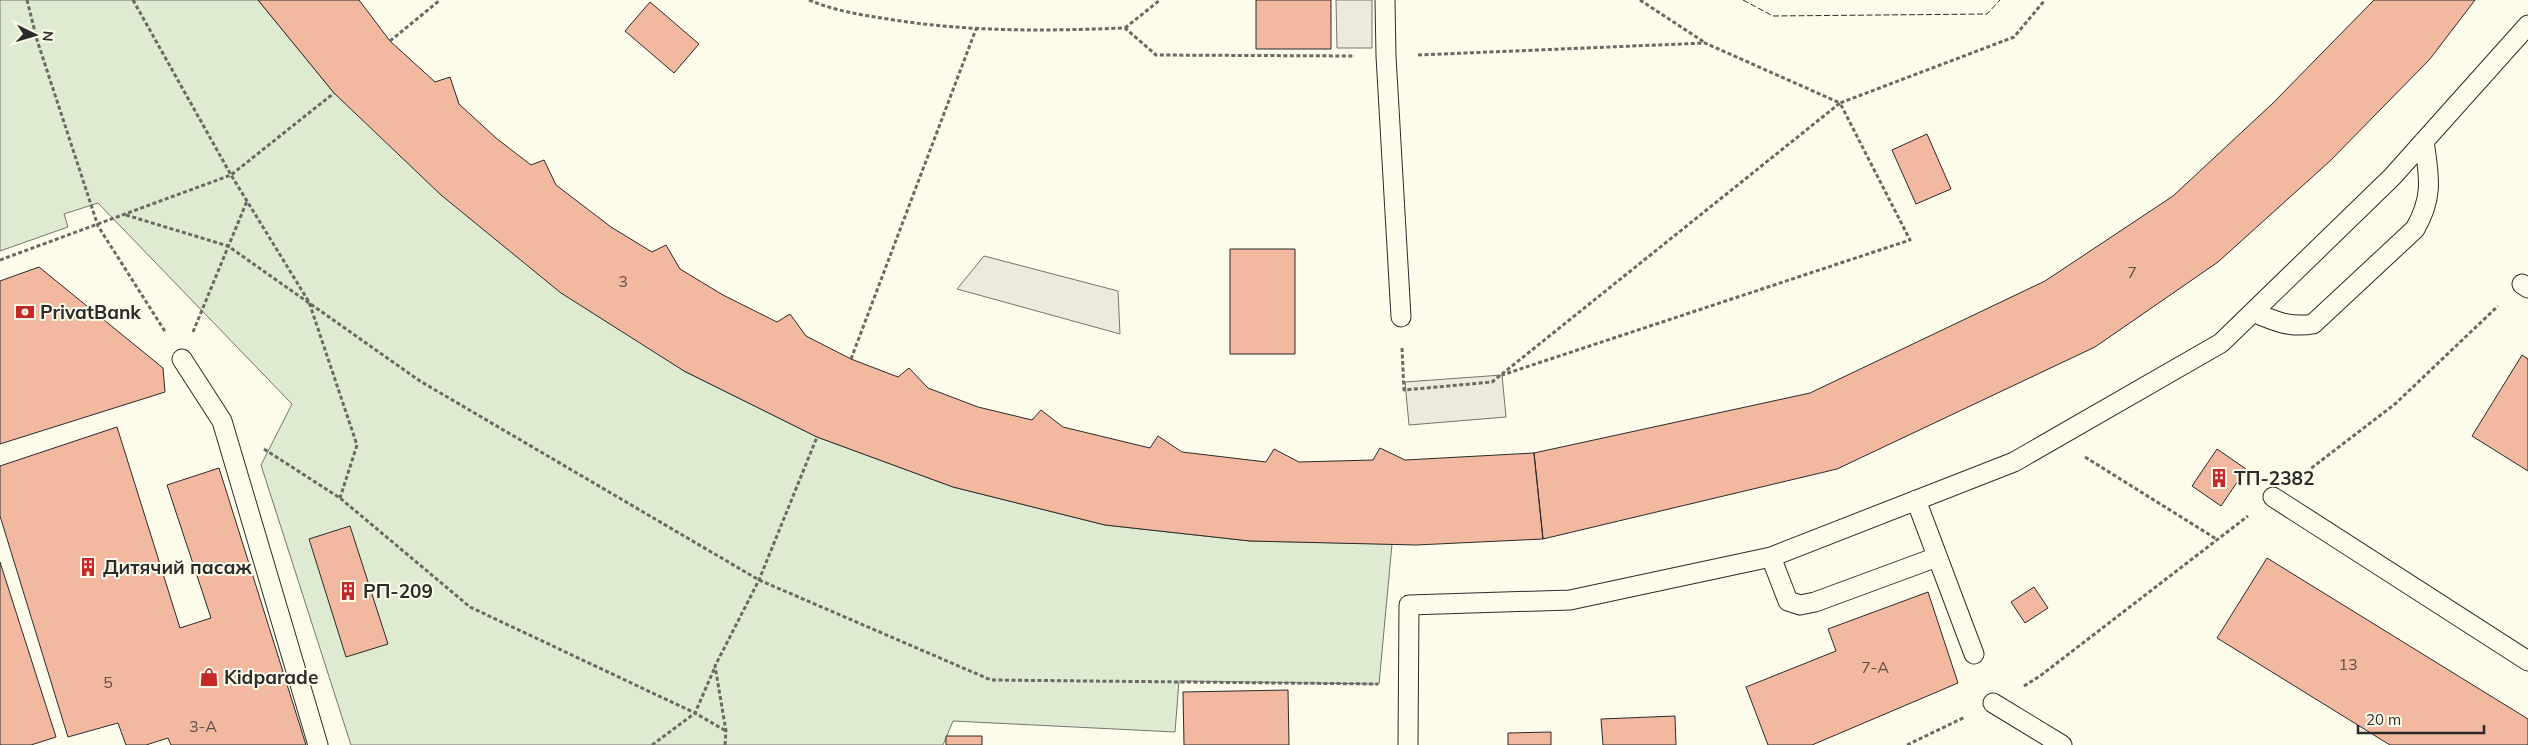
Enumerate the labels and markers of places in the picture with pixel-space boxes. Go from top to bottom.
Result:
place label: PrivatBank [40,300,141,324]
bank icon: PrivatBank [14,301,36,323]
place label: ТП-2382 [2234,466,2314,490]
building icon: ТП-2382 [2208,467,2230,489]
place label: Дитячий пасаж [103,555,253,579]
building icon: Дитячий пасаж [77,556,99,578]
place label: РП-209 [363,579,433,603]
building icon: РП-209 [337,580,359,602]
place label: Kidparade [224,665,318,689]
shop icon: Kidparade [198,666,220,688]

